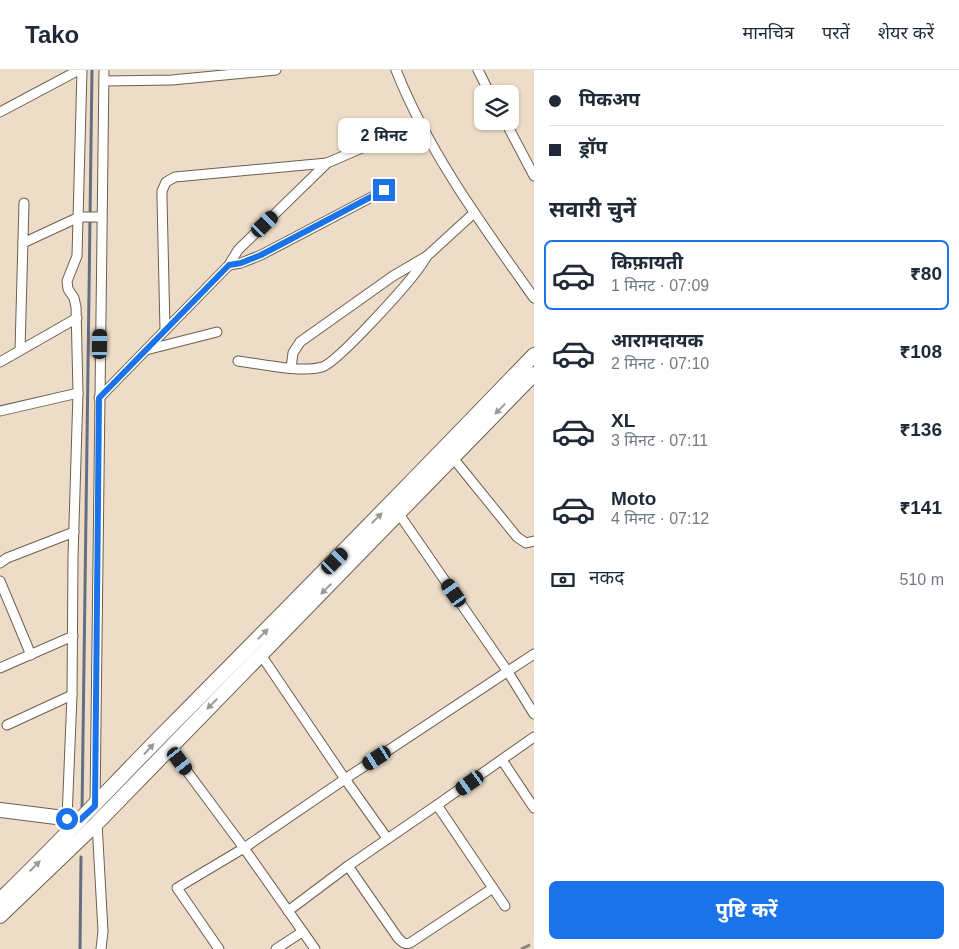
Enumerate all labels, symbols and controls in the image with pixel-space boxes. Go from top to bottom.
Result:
text: Tako [25,21,79,48]
text: मानचित्र [742,23,794,43]
text: परतें [822,23,850,43]
text: शेयर करें [878,23,934,43]
map controls [474,85,519,130]
button: layers [474,85,519,130]
text: पिकअप [579,89,640,110]
callout: 2 मिनट [338,118,430,152]
text: 2 मिनट [361,127,407,144]
text: ड्रॉप [579,137,607,158]
route end [373,179,395,201]
text: सवारी चुनें [549,197,636,222]
car [248,208,281,240]
text: किफ़ायती [611,252,683,273]
icon: car [551,253,596,298]
text: ₹80 [910,263,942,284]
text: 1 मिनट · 07:09 [611,277,709,294]
car [92,329,107,359]
text: आरामदायक [611,330,703,351]
icon: car [551,331,596,376]
text: ₹108 [899,341,942,362]
text: 2 मिनट · 07:10 [611,355,709,372]
one-way arrow [494,403,506,415]
icon: car [551,409,596,454]
text: XL [611,410,635,431]
text: ₹136 [899,419,942,440]
text: 3 मिनट · 07:11 [611,432,708,449]
icon: car [551,487,596,532]
text: Moto [611,488,656,509]
text: ₹141 [899,497,942,518]
text: 4 मिनट · 07:12 [611,510,709,527]
one-way arrow [371,512,383,524]
car [319,545,350,577]
icon: cash [549,566,577,594]
text: नकद [589,567,624,588]
text: 510 m [900,571,944,588]
car [439,576,468,610]
one-way arrow [320,582,332,594]
one-way arrow [257,628,269,640]
one-way arrow [206,698,218,710]
one-way arrow [143,744,155,756]
car [360,744,393,772]
car [164,745,195,777]
car [453,768,486,798]
route start [56,808,78,830]
one-way arrow [29,860,41,872]
button: पुष्टि करें [549,881,944,939]

